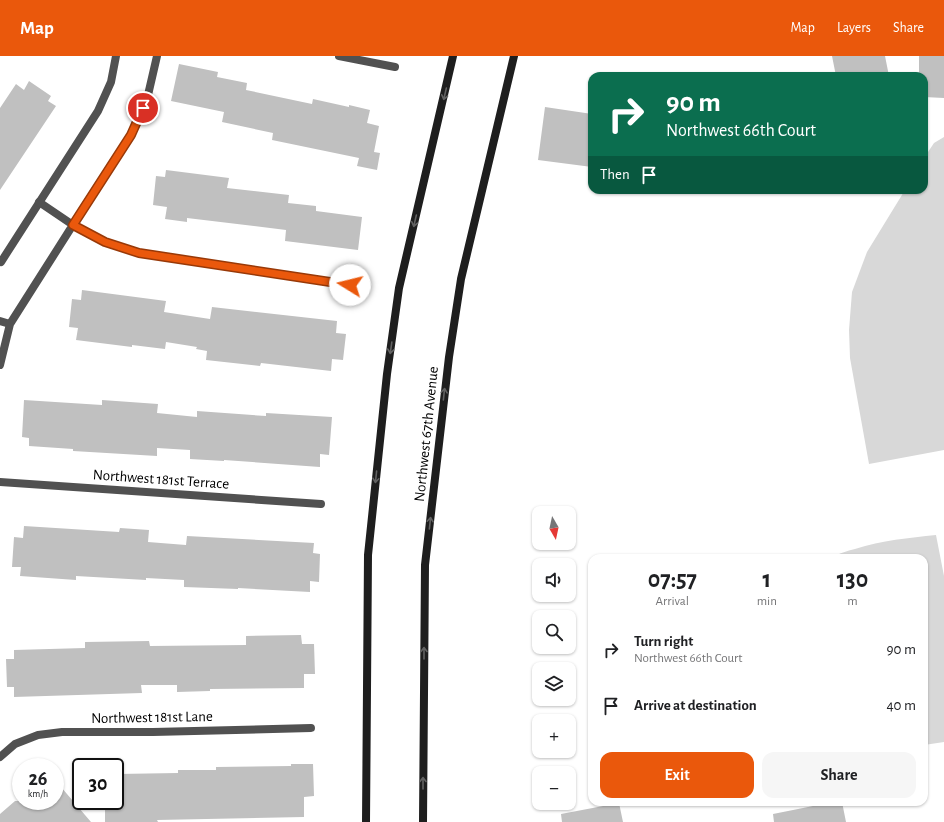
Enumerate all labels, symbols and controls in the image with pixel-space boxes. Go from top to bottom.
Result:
text: Map [20,19,54,38]
text: Map [790,21,815,35]
text: Layers [837,21,871,35]
text: Share [893,21,924,35]
one-way arrow [440,87,448,100]
icon: right [600,88,652,140]
text: 90 m [666,89,721,117]
pin [126,91,160,125]
icon: arrive [132,97,154,119]
text: Northwest 66th Court [666,122,816,140]
icon: arrive [638,164,660,186]
text: Then [600,167,630,182]
one-way arrow [411,214,419,227]
position arrow [329,264,371,306]
one-way arrow [386,341,394,354]
street label: Northwest 67th Avenue [412,366,441,502]
one-way arrow [441,388,448,401]
street label: Northwest 181st Terrace [92,467,230,492]
one-way arrow [372,470,380,483]
north arrow [532,506,576,550]
map controls [532,506,576,810]
one-way arrow [426,517,434,530]
button: sound [532,558,576,602]
text: 07:57 [648,568,697,592]
text: 1 [762,568,771,592]
text: 130 [837,568,868,592]
text: Arrival [656,595,689,608]
text: min [757,595,777,608]
text: m [847,595,858,608]
button: search [532,610,576,654]
text: Turn right [634,634,693,649]
icon: right [600,639,622,661]
text: 90 m [887,642,916,657]
one-way arrow [420,647,428,660]
text: Northwest 66th Court [634,652,742,665]
button: layers [532,662,576,706]
icon: arrive [600,695,622,717]
text: Arrive at destination [634,698,757,713]
text: 40 m [886,698,916,713]
street label: Northwest 181st Lane [91,709,213,726]
button: + [532,714,576,758]
button: Exit [600,752,754,798]
button: Share [762,752,916,798]
speed limit sign: 30 [72,758,124,810]
button: − [532,766,576,810]
text: 26 [28,769,48,789]
one-way arrow [419,777,427,790]
text: km/h [28,789,48,799]

